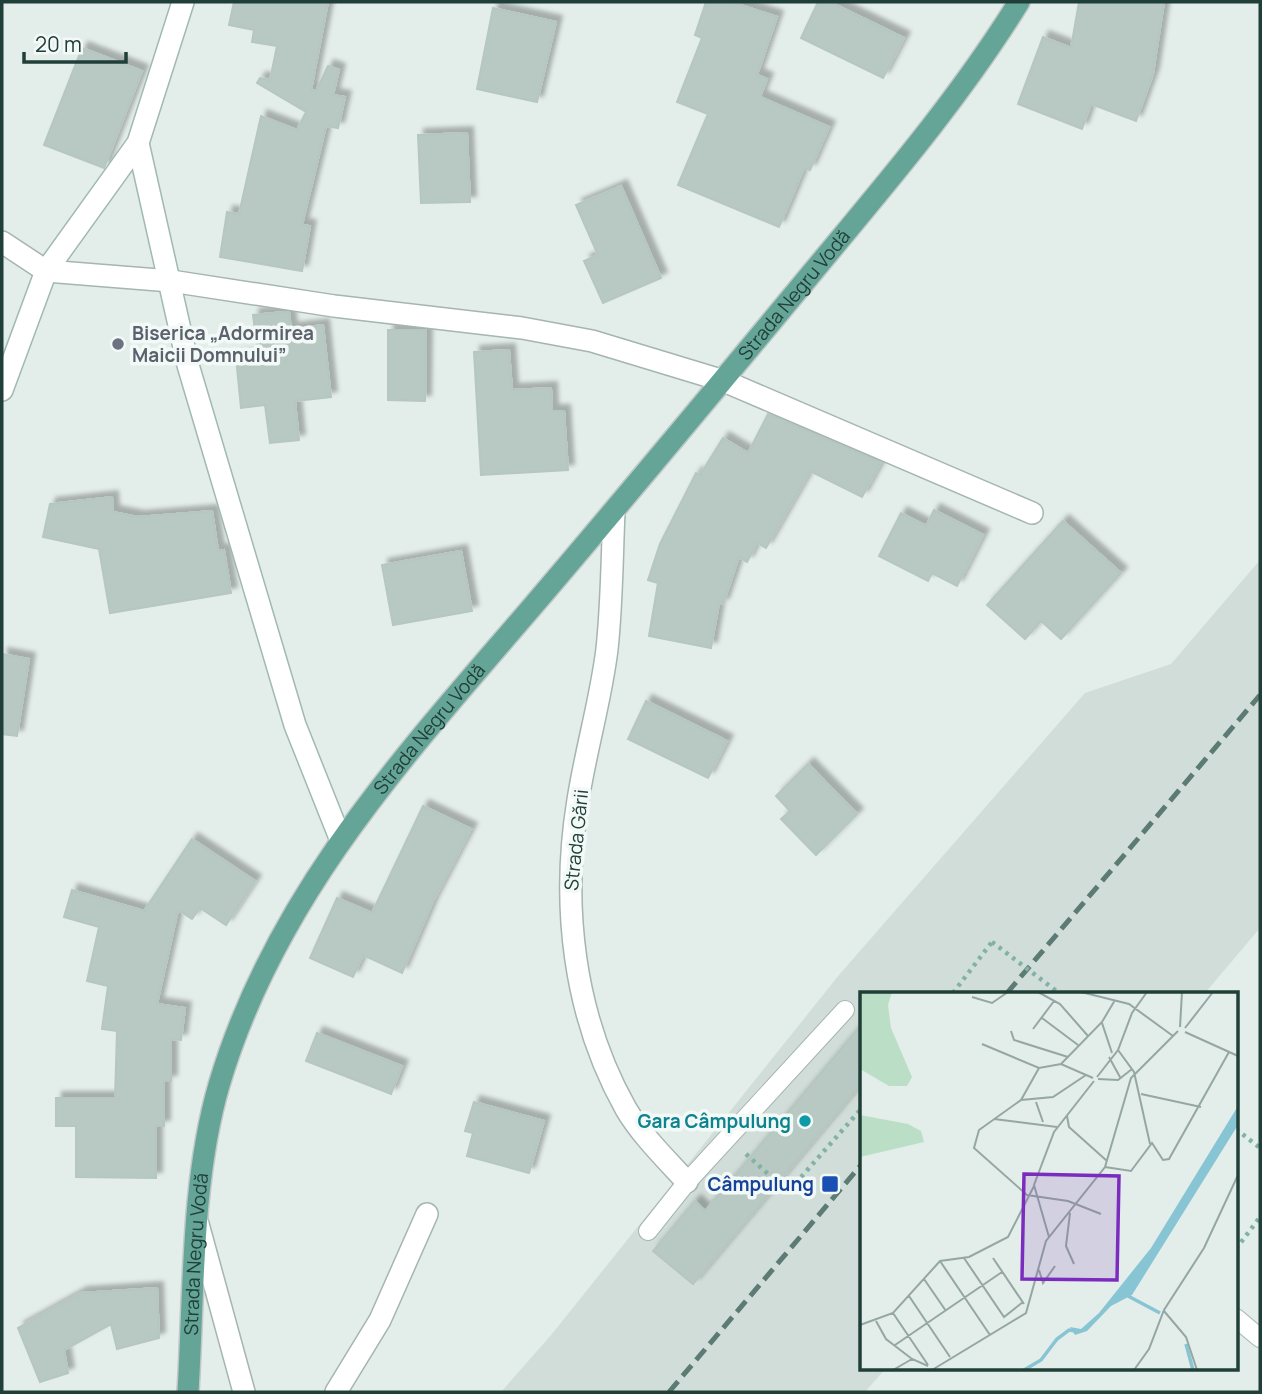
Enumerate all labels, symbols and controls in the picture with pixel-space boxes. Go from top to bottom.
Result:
scale bar [24,21,126,65]
text: 20 m [35,30,82,58]
street label: Strada Negru Vodă [732,224,856,365]
place label: Biserica „Adormirea Maicii Domnului” [132,320,314,368]
marker: Biserica „Adormirea Maicii Domnului” [110,336,126,352]
street label: Strada Negru Vodă [367,658,491,800]
street label: Strada Gării [558,788,594,892]
inset map [860,992,1238,1370]
place label: Gara Câmpulung [638,1108,791,1134]
marker: Gara Câmpulung [797,1113,813,1129]
street label: Strada Negru Vodă [178,1171,214,1336]
place label: Câmpulung [708,1171,814,1197]
marker: Câmpulung [820,1174,840,1194]

